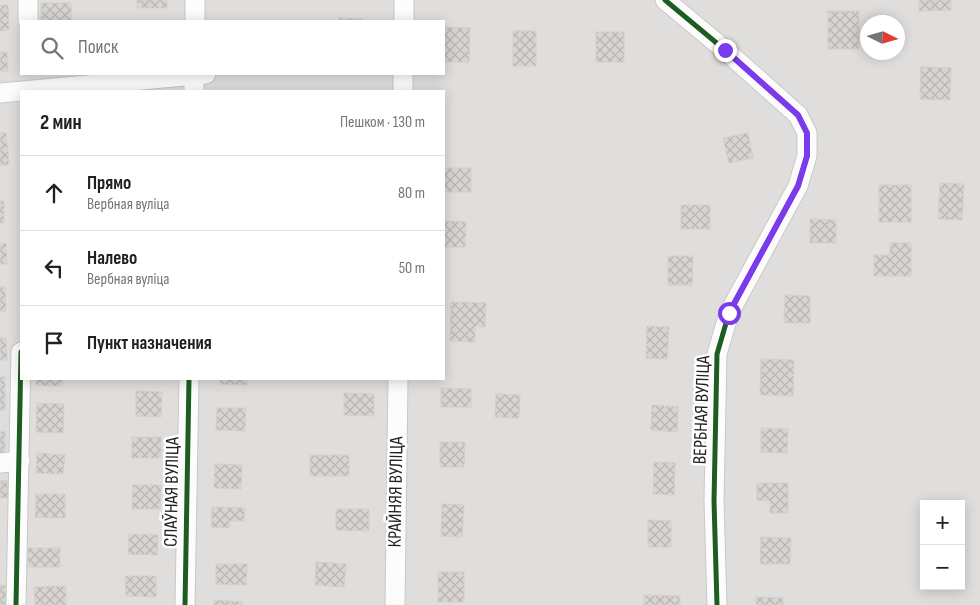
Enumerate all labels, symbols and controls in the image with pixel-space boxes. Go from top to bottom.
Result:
north arrow [860,15,905,60]
search box [20,20,445,75]
icon: search [38,34,66,62]
text: Поиск [78,36,118,59]
route end [714,39,737,62]
text: 2 мин [40,110,82,135]
text: Пешком · 130 m [340,113,425,132]
text: Прямо [87,172,131,195]
icon: ahead [40,179,68,207]
text: 80 m [398,184,425,203]
text: Вербная вуліца [87,195,169,214]
text: Налево [87,247,137,270]
icon: left [40,254,68,282]
text: 50 m [399,259,425,278]
text: Вербная вуліца [87,270,169,289]
route start [718,302,741,325]
icon: arrive [40,329,68,357]
text: Пункт назначения [87,332,212,355]
street label: ВЕРБНАЯ ВУЛІЦА [689,354,715,465]
street label: СЛАЎНАЯ ВУЛІЦА [160,436,184,547]
street label: КРАЙНЯЯ ВУЛІЦА [384,436,408,548]
map controls [920,500,965,590]
button: + [920,500,965,545]
button: − [920,545,965,590]

